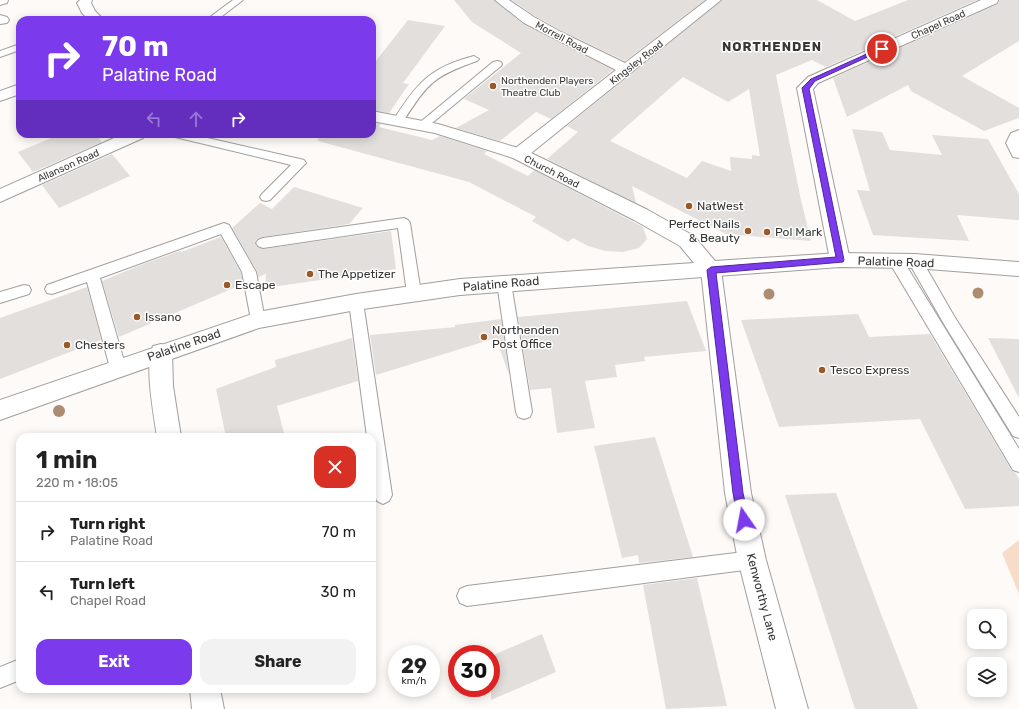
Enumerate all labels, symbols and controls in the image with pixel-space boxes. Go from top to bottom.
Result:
street label: Chapel Road [909,8,968,42]
street label: Morrell Road [533,19,590,57]
text: 70 m [102,30,169,63]
icon: right [36,32,88,84]
pin [865,32,899,66]
street label: Kingsley Road [607,38,666,87]
icon: arrive [871,38,893,60]
district label: NORTHENDEN [722,39,822,54]
text: Palatine Road [102,64,217,86]
place label: Northenden Players Theatre Club [501,75,593,99]
marker: Northenden Players Theatre Club [488,81,498,91]
icon: left [143,108,165,130]
icon: ahead [185,108,207,130]
icon: right [227,108,249,130]
street label: Allanson Road [36,147,101,185]
street label: Church Road [522,153,581,191]
place label: NatWest [697,199,744,213]
marker: NatWest [684,201,694,211]
place label: Perfect Nails & Beauty [669,217,740,245]
place label: Pol Mark [775,225,823,239]
marker: Perfect Nails & Beauty [743,226,753,236]
marker: Pol Mark [762,227,772,237]
street label: Palatine Road [857,254,935,270]
place label: The Appetizer [318,267,396,281]
marker: The Appetizer [305,269,315,279]
street label: Palatine Road [462,274,540,294]
place label: Escape [235,278,276,292]
marker: Escape [222,280,232,290]
place label: Issano [145,310,181,324]
marker: Issano [132,312,142,322]
place label: Northenden Post Office [492,323,559,351]
street label: Palatine Road [145,326,223,364]
marker: Northenden Post Office [479,332,489,342]
place label: Chesters [75,338,125,352]
marker: Chesters [62,340,72,350]
place label: Tesco Express [830,363,909,377]
marker: Tesco Express [817,365,827,375]
text: 1 min [36,446,97,474]
button: close [314,446,356,488]
text: 220 m · 18:05 [36,475,118,490]
position arrow [723,499,765,541]
text: Turn right [70,515,145,533]
icon: right [36,521,58,543]
text: 70 m [322,523,356,541]
text: Palatine Road [70,533,153,548]
street label: Kenworthy Lane [744,552,780,643]
text: Turn left [70,575,135,593]
icon: left [36,581,58,603]
text: 30 m [320,583,356,601]
text: Chapel Road [70,593,146,608]
map controls [967,609,1007,697]
button: search [967,609,1007,649]
button: Exit [36,639,192,685]
button: Share [200,639,356,685]
speed limit sign: 30 [448,645,500,697]
text: 29 [401,654,427,678]
button: layers [967,657,1007,697]
text: km/h [402,675,426,687]

